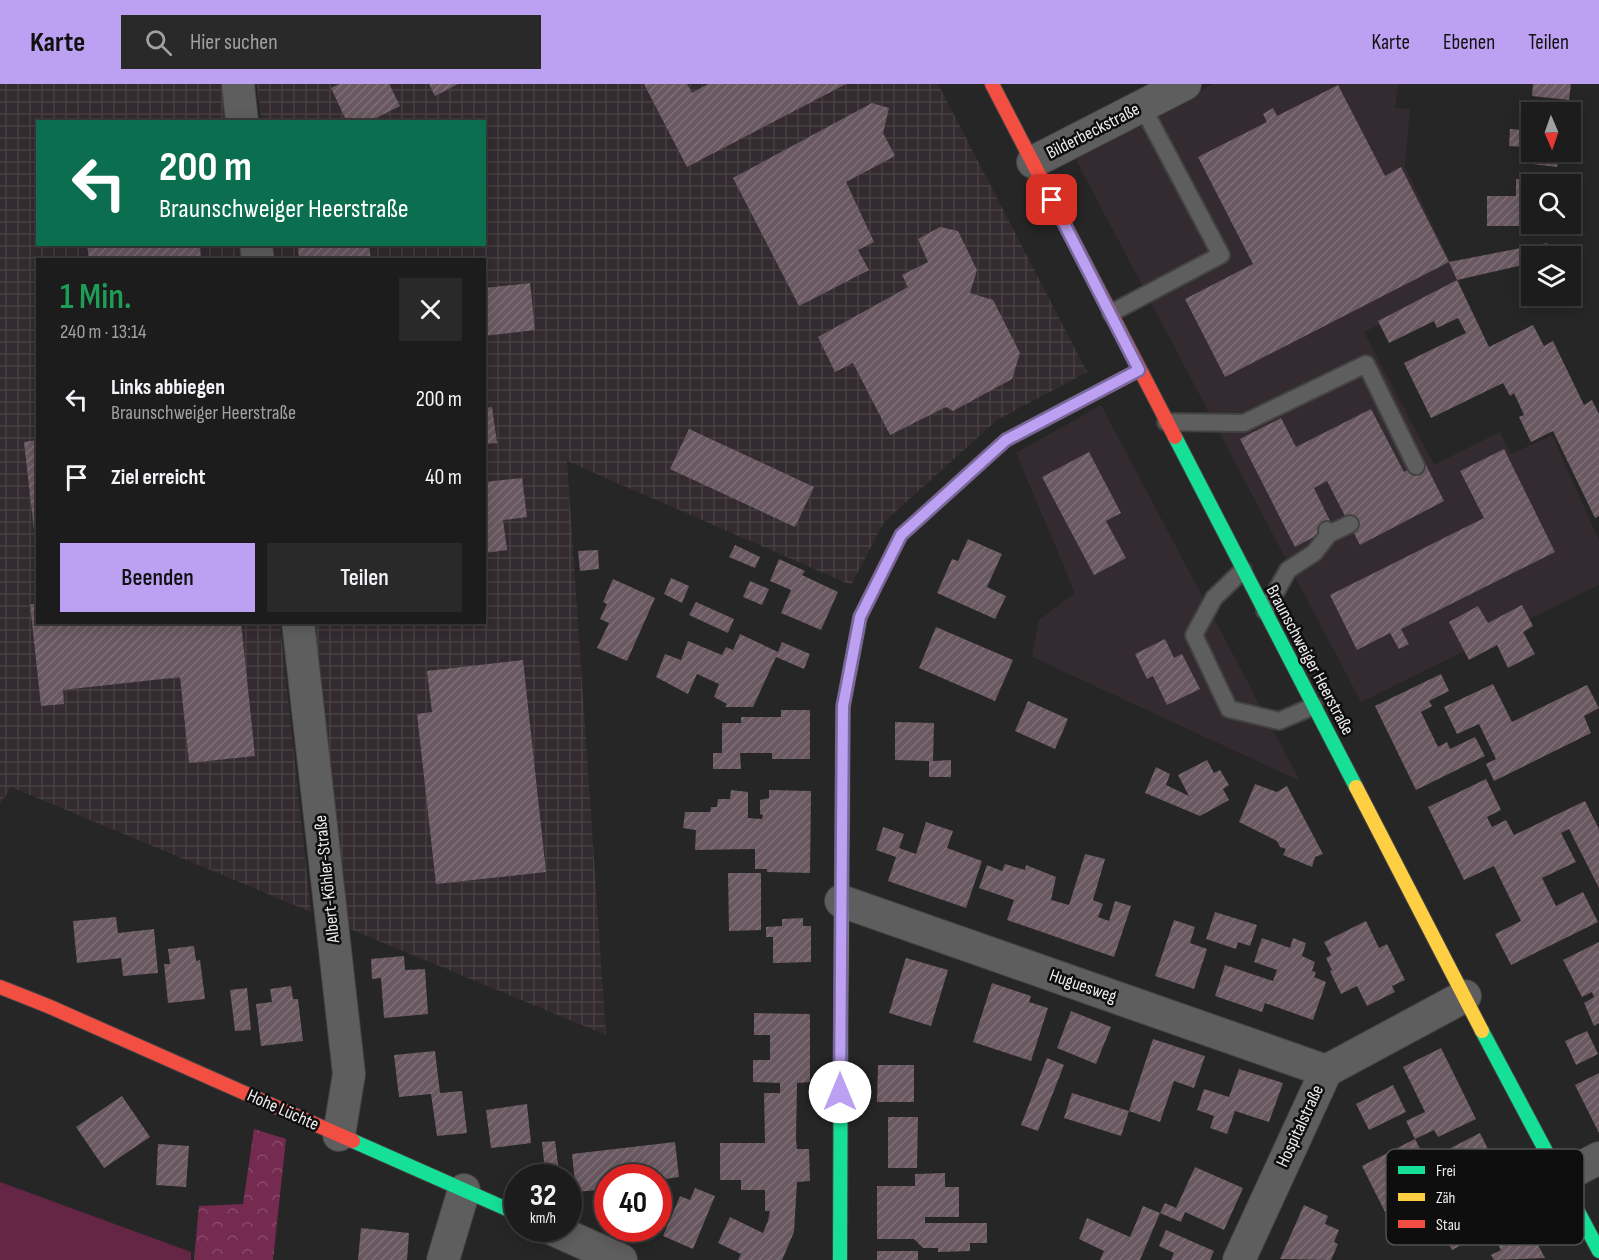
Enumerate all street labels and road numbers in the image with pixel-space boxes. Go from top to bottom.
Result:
street label: Bilderbeckstraße [1043,99,1143,163]
street label: Braunschweiger Heerstraße [1262,582,1358,738]
street label: Albert-Köhler-Straße [310,814,344,945]
street label: Huguesweg [1047,965,1119,1007]
street label: Hospitalstraße [1272,1082,1328,1170]
street label: Hohe Lüchte [244,1085,322,1135]

